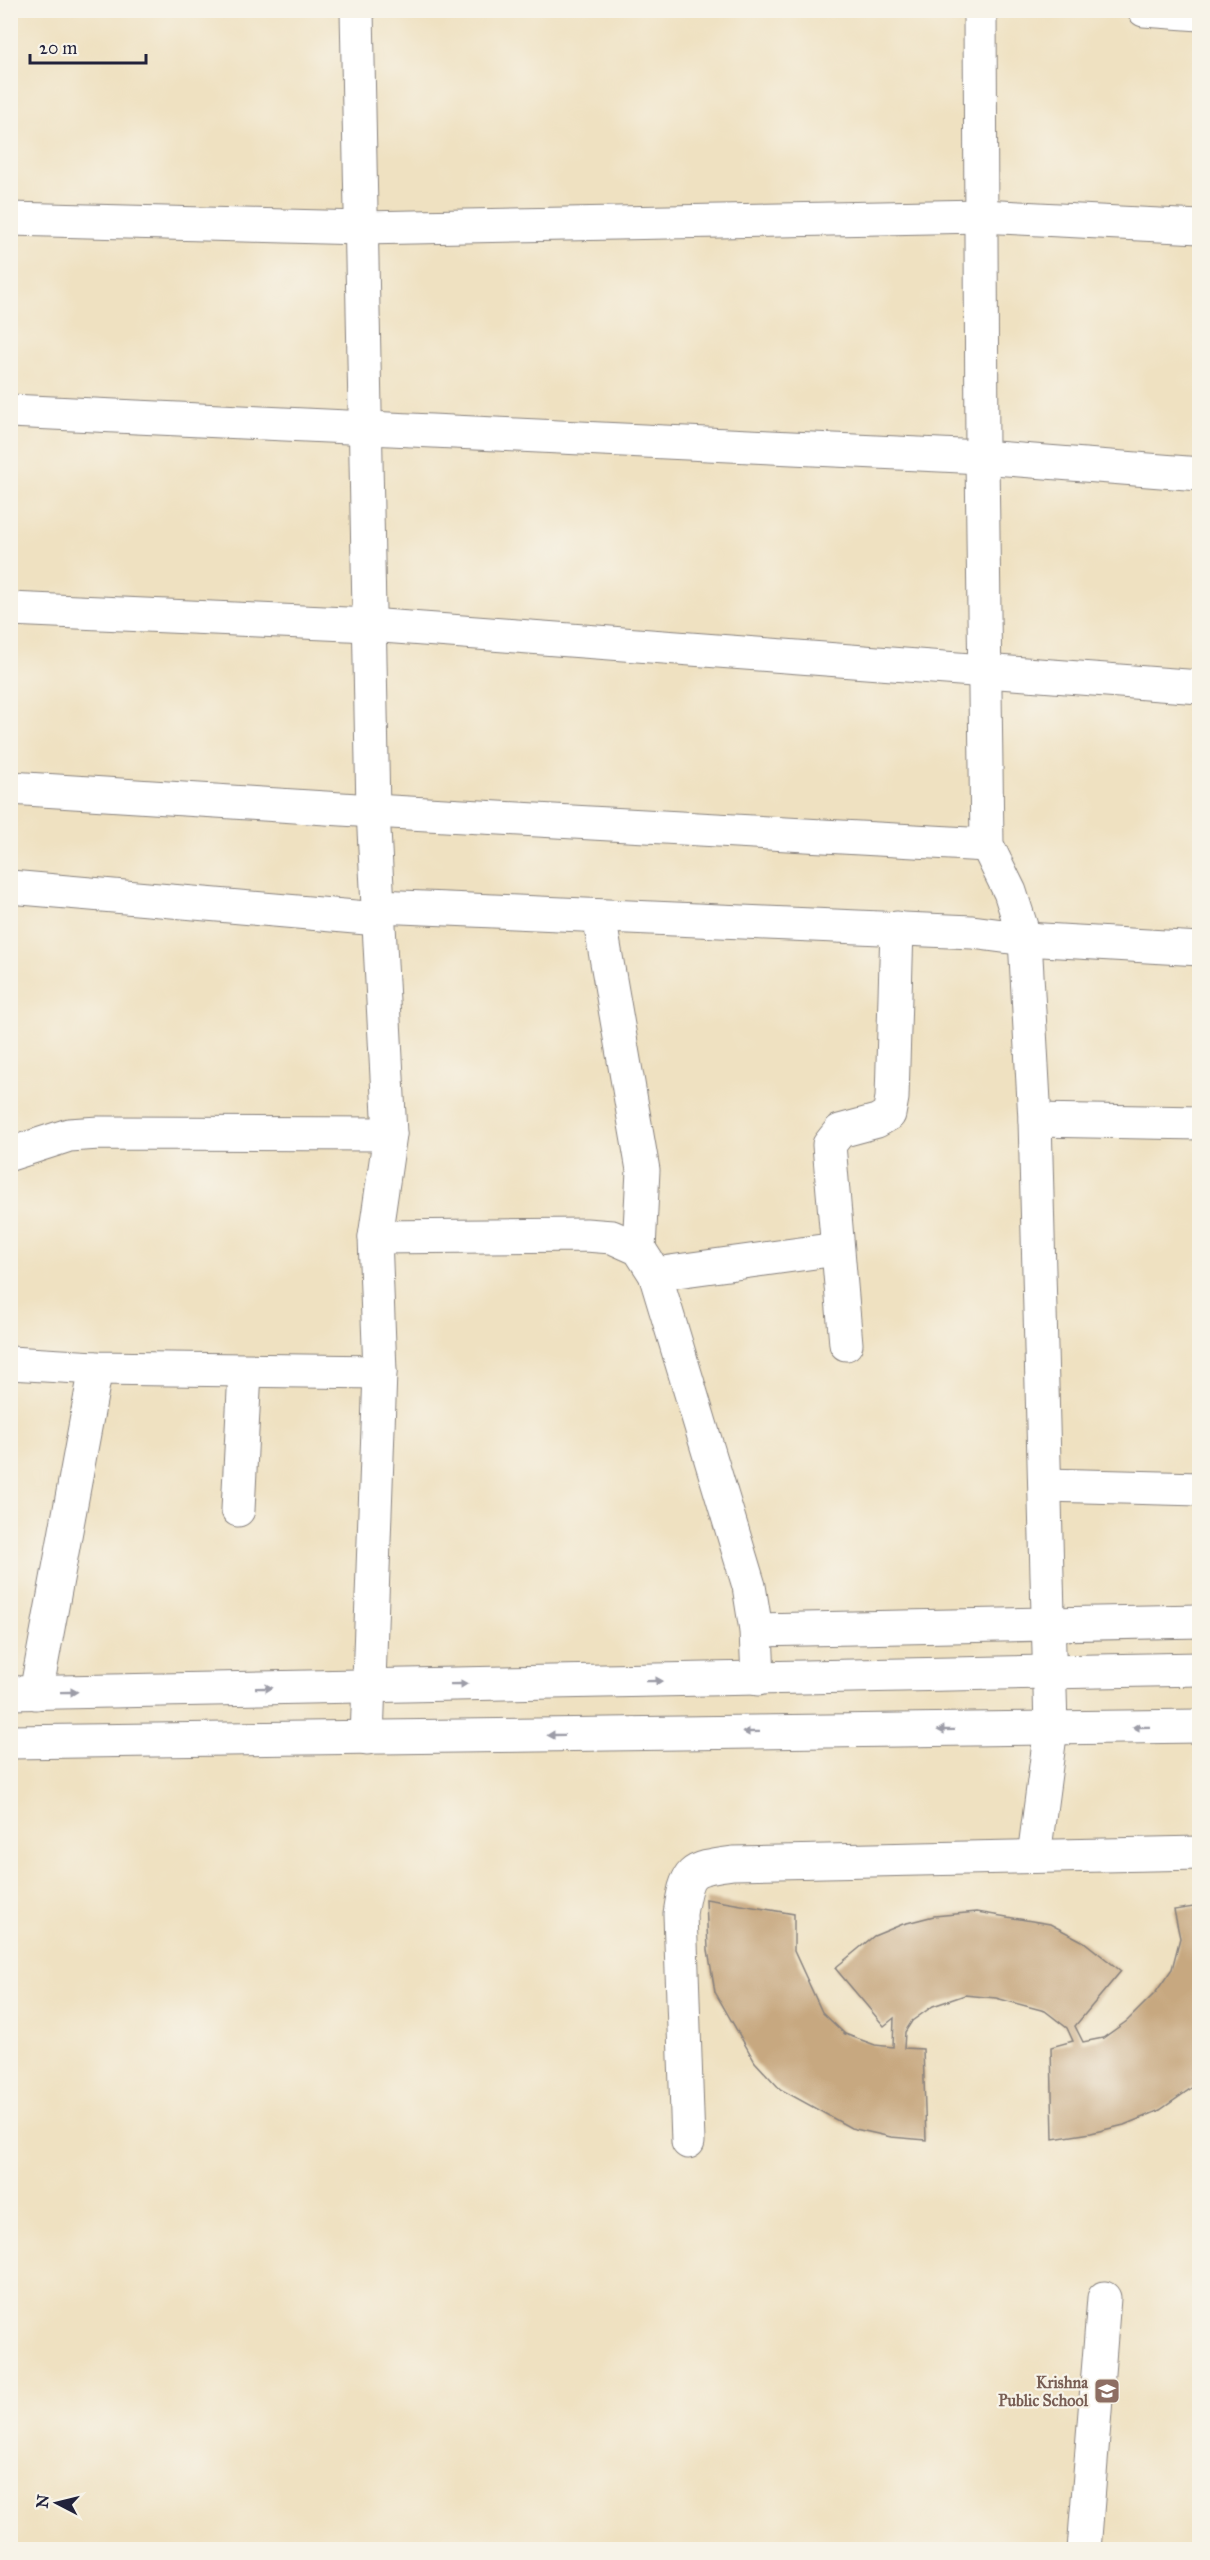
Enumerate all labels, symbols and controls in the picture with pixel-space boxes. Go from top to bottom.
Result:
scale bar [30,27,146,65]
text: 20 m [39,37,77,59]
one-way arrow [644,1676,663,1686]
one-way arrow [449,1679,468,1689]
one-way arrow [254,1683,273,1692]
one-way arrow [59,1687,78,1697]
one-way arrow [1132,1722,1151,1732]
one-way arrow [937,1725,956,1735]
one-way arrow [742,1728,761,1737]
one-way arrow [547,1730,566,1740]
place label: Krishna Public School [998,2373,1089,2410]
school or university icon: Krishna Public School [1092,2376,1122,2406]
north arrow [27,2473,87,2533]
text: N [32,2493,53,2509]

